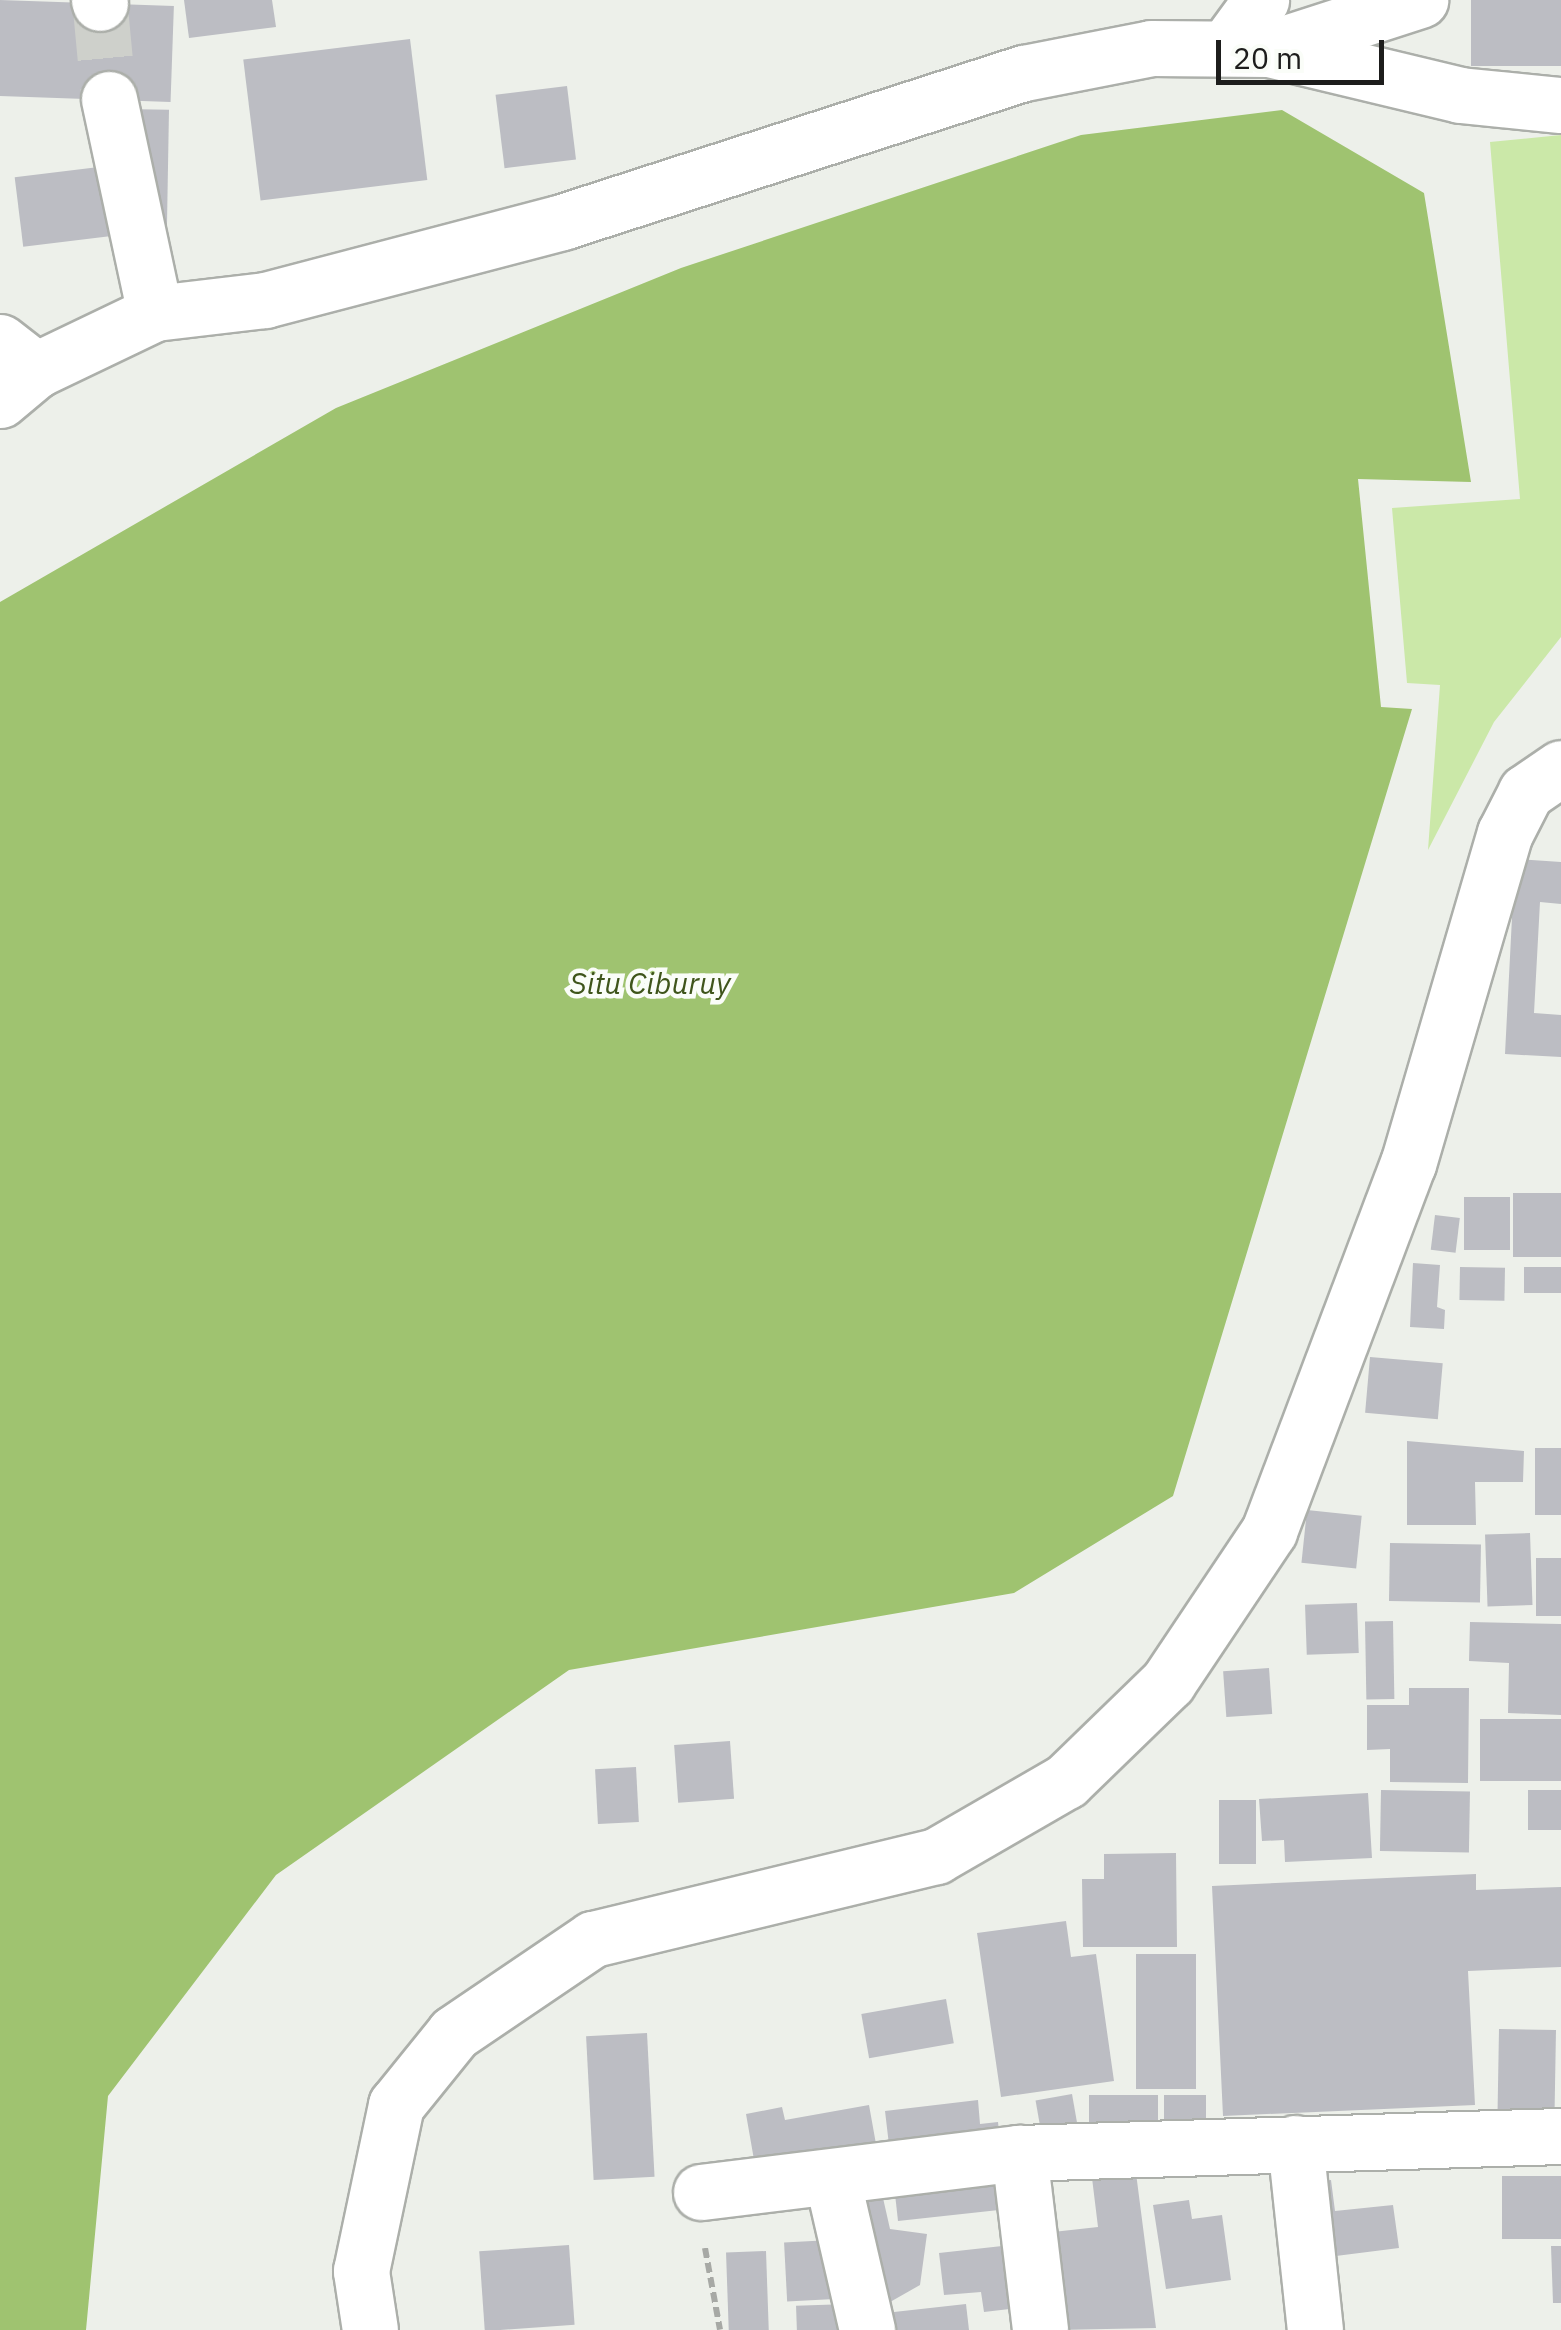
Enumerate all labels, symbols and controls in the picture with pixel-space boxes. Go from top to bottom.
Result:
scale bar [1221,20,1388,82]
text: 20 m [1233,38,1302,77]
water label: Situ Ciburuy [570,965,730,1001]

